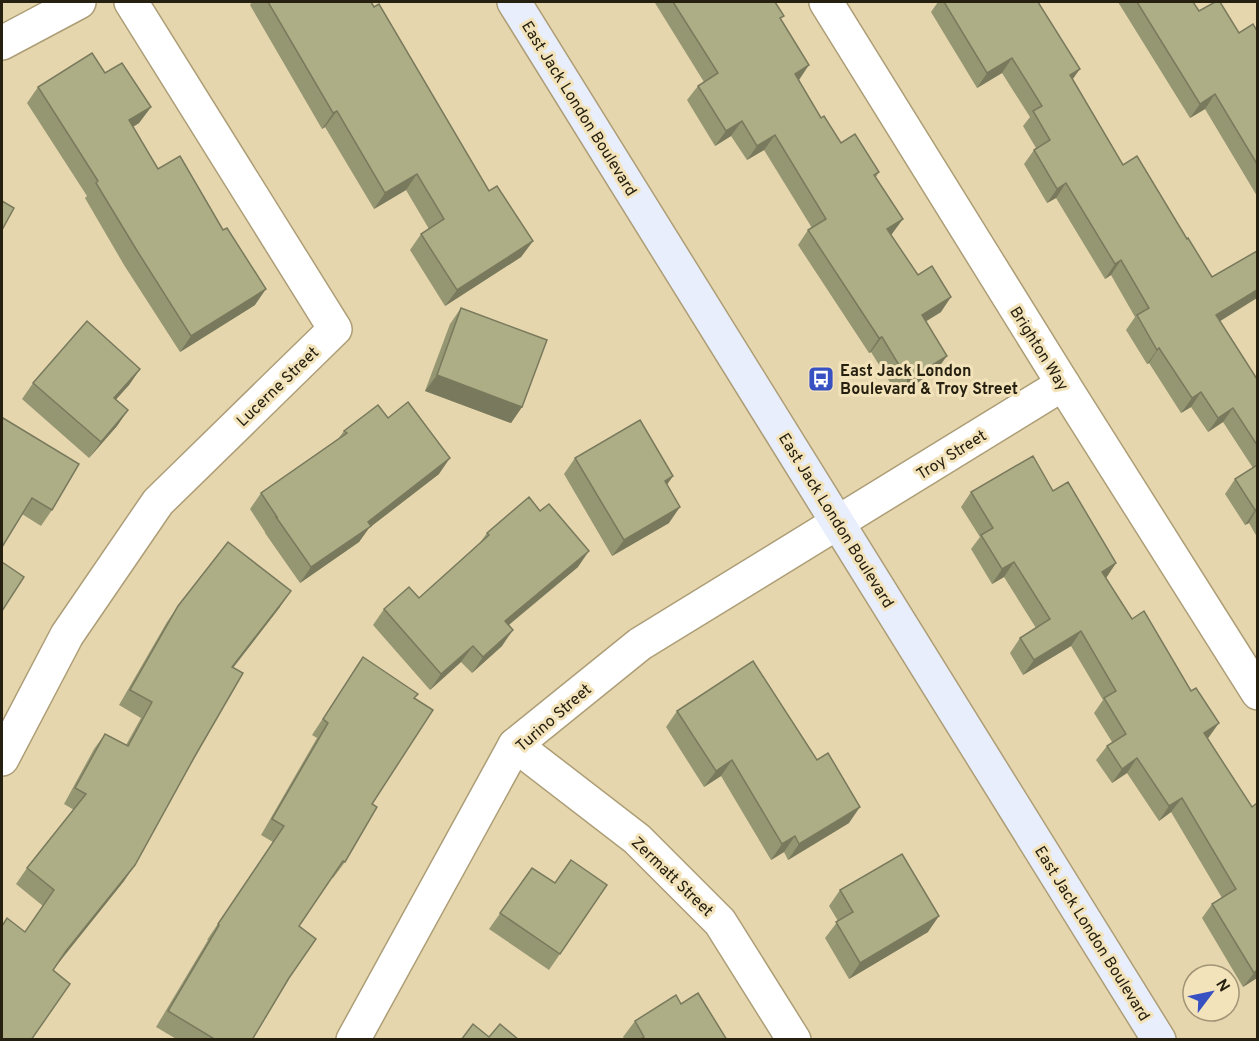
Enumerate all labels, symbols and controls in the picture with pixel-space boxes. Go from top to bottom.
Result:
street label: East Jack London Boulevard [516,18,641,200]
street label: Brighton Way [1004,303,1072,395]
street label: Lucerne Street [233,343,324,432]
place label: East Jack London Boulevard & Troy Street [840,362,1018,400]
bus stop icon: East Jack London Boulevard & Troy Street [806,364,836,394]
street label: Troy Street [913,426,991,485]
street label: East Jack London Boulevard [773,430,898,612]
street label: Turino Street [512,680,596,757]
street label: Zermatt Street [626,833,717,922]
street label: East Jack London Boulevard [1029,843,1154,1025]
north arrow [1181,963,1241,1023]
text: N [1210,976,1234,996]

